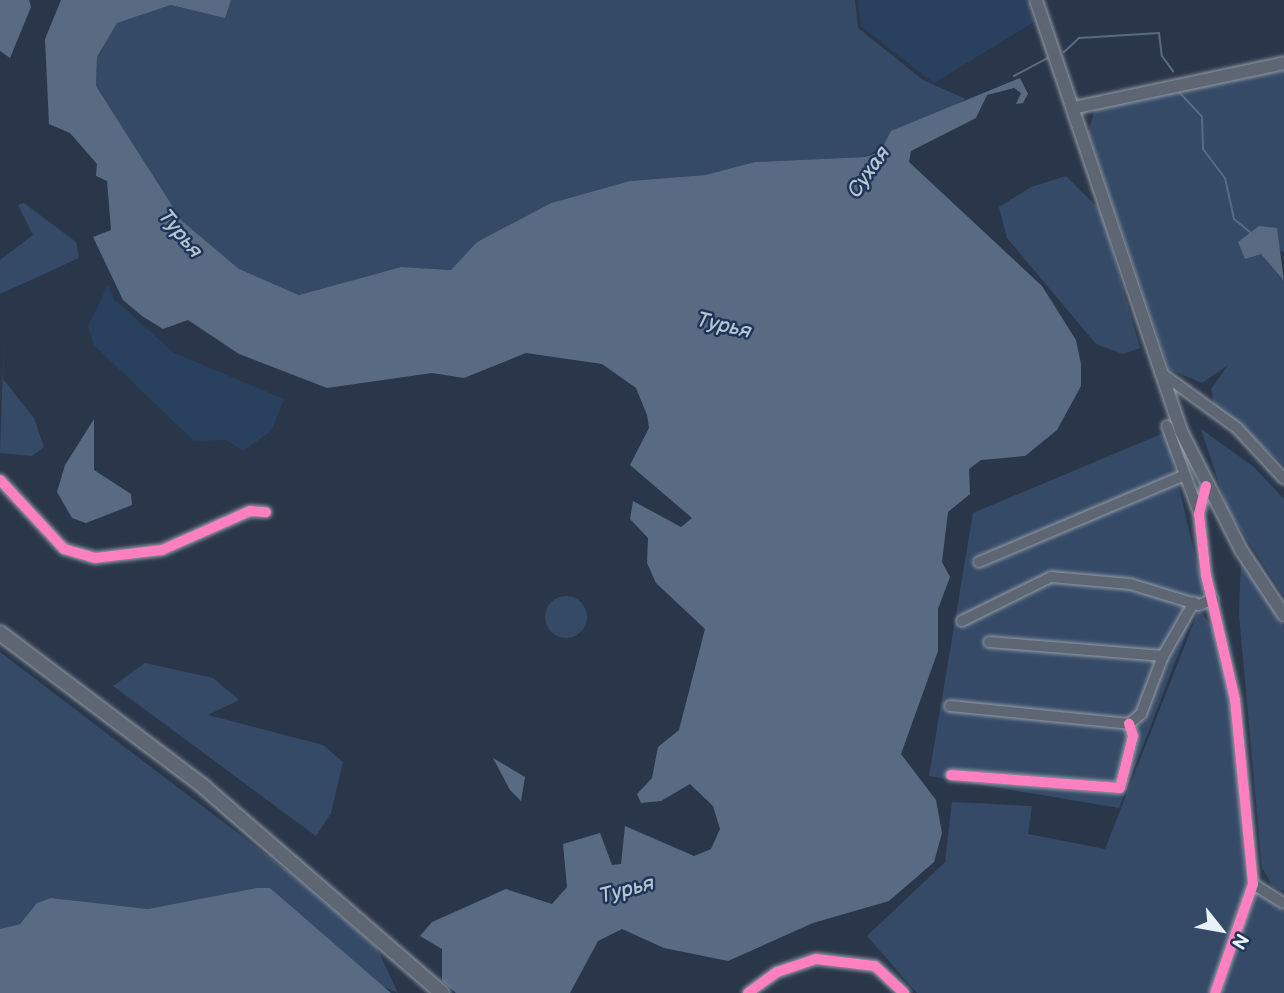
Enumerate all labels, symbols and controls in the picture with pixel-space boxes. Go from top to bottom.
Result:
water label: Сухая [842,141,896,203]
water label: Турья [152,205,208,263]
water label: Турья [694,307,754,345]
water label: Турья [597,871,657,909]
north arrow [1186,895,1256,965]
text: N [1226,929,1253,953]

